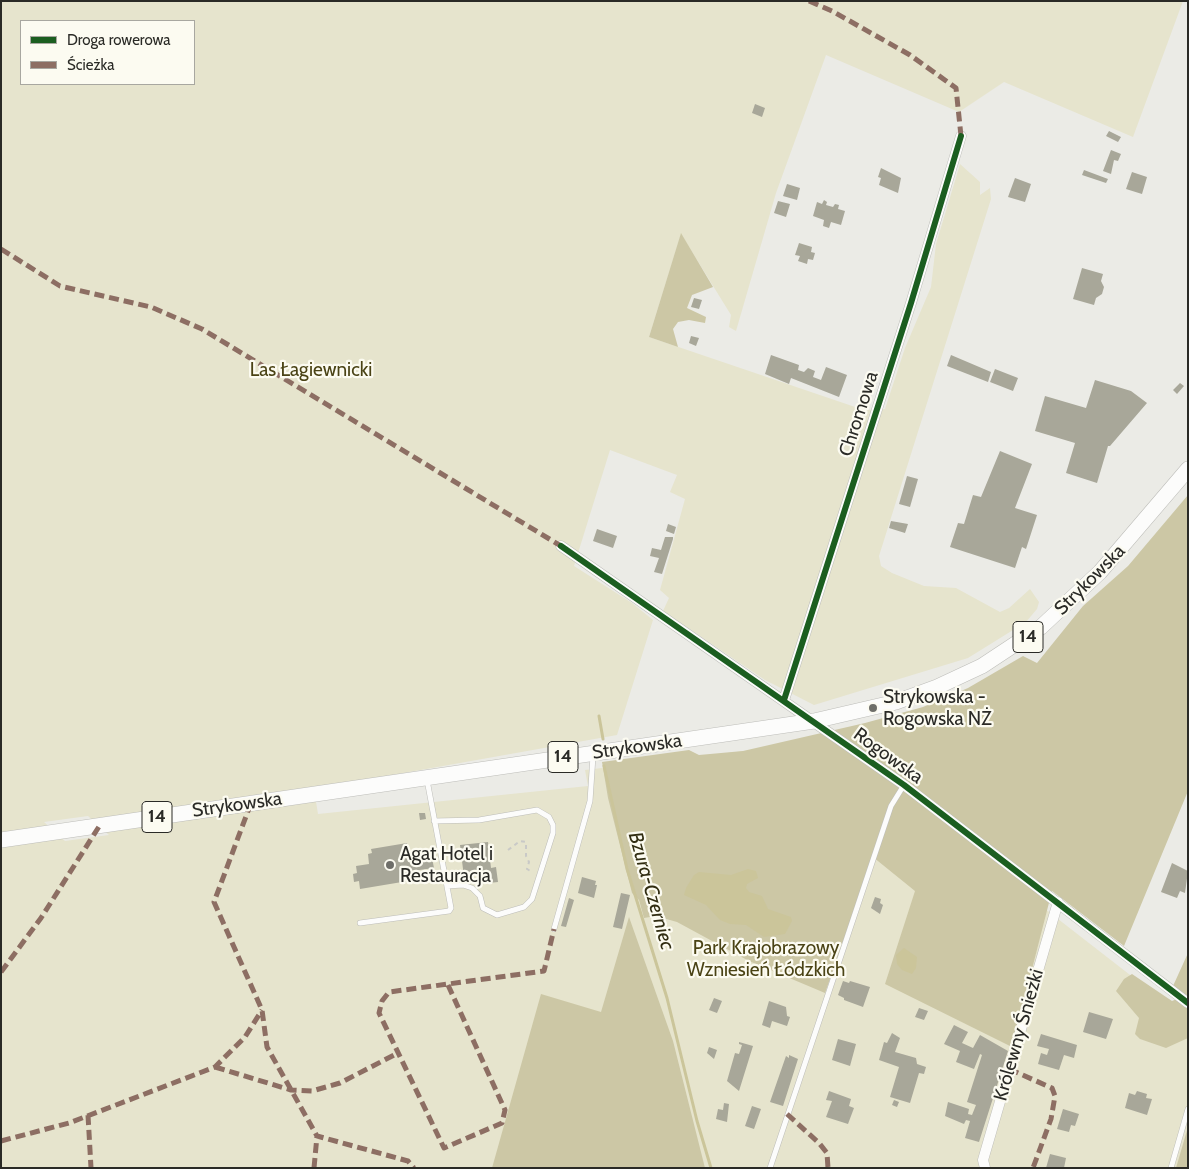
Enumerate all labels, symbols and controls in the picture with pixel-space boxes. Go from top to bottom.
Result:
legend [20,20,195,85]
text: Droga rowerowa [67,31,171,49]
text: Ścieżka [67,56,114,74]
park label: Las Łagiewnicki [250,359,372,381]
street label: Chromowa [835,369,883,459]
street label: Strykowska [1050,540,1130,620]
road number: 14 [1013,622,1043,652]
place label: Strykowska - Rogowska NŻ [883,686,992,730]
marker: Strykowska - Rogowska NŻ [867,702,879,714]
street label: Rogowska [849,723,927,789]
street label: Strykowska [591,729,683,765]
road number: 14 [548,742,578,772]
street label: Strykowska [191,787,283,823]
road number: 14 [142,802,172,832]
water label: Bzura-Czerniec [623,829,679,953]
place label: Agat Hotel i Restauracja [400,843,493,887]
marker: Agat Hotel i Restauracja [384,859,396,871]
park label: Park Krajobrazowy Wzniesień Łódzkich [687,937,845,981]
street label: Królewny Śnieżki [989,966,1049,1104]

